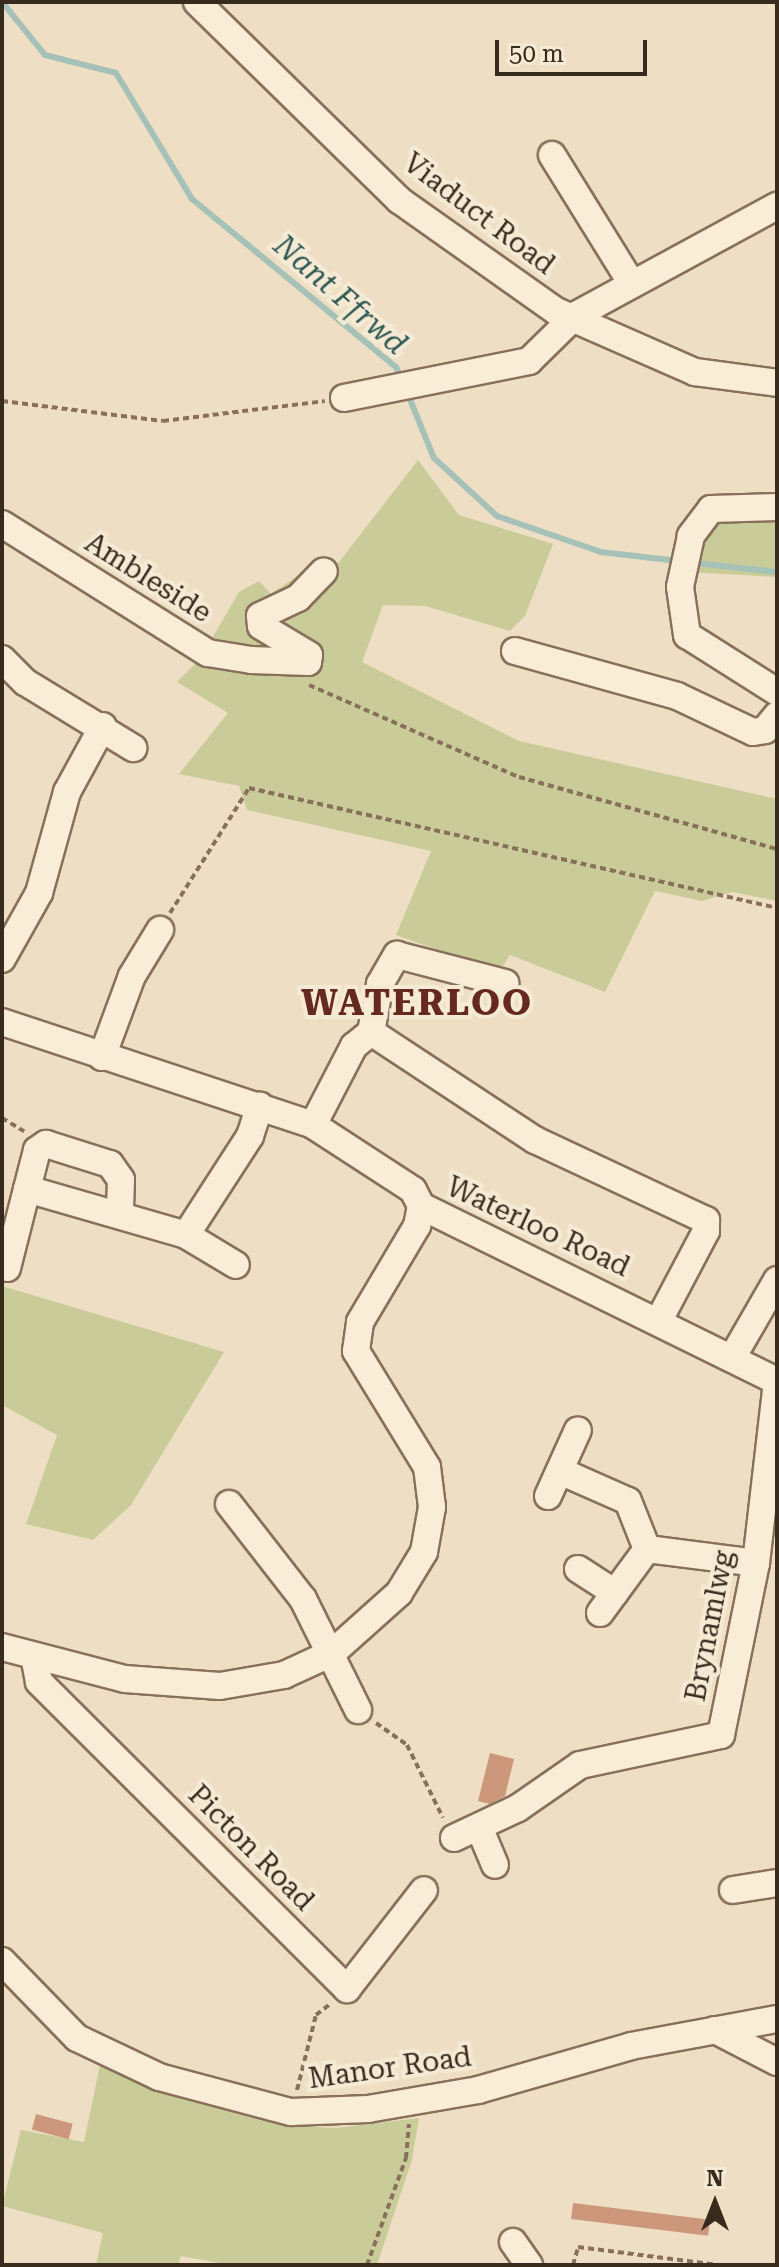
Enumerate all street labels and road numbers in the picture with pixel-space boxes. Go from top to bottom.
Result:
street label: Viaduct Road [397,146,561,282]
street label: Ambleside [79,526,217,630]
street label: Waterloo Road [441,1170,635,1284]
street label: Brynamlwg [679,1548,741,1704]
street label: Picton Road [181,1778,321,1918]
street label: Manor Road [306,2040,474,2096]

